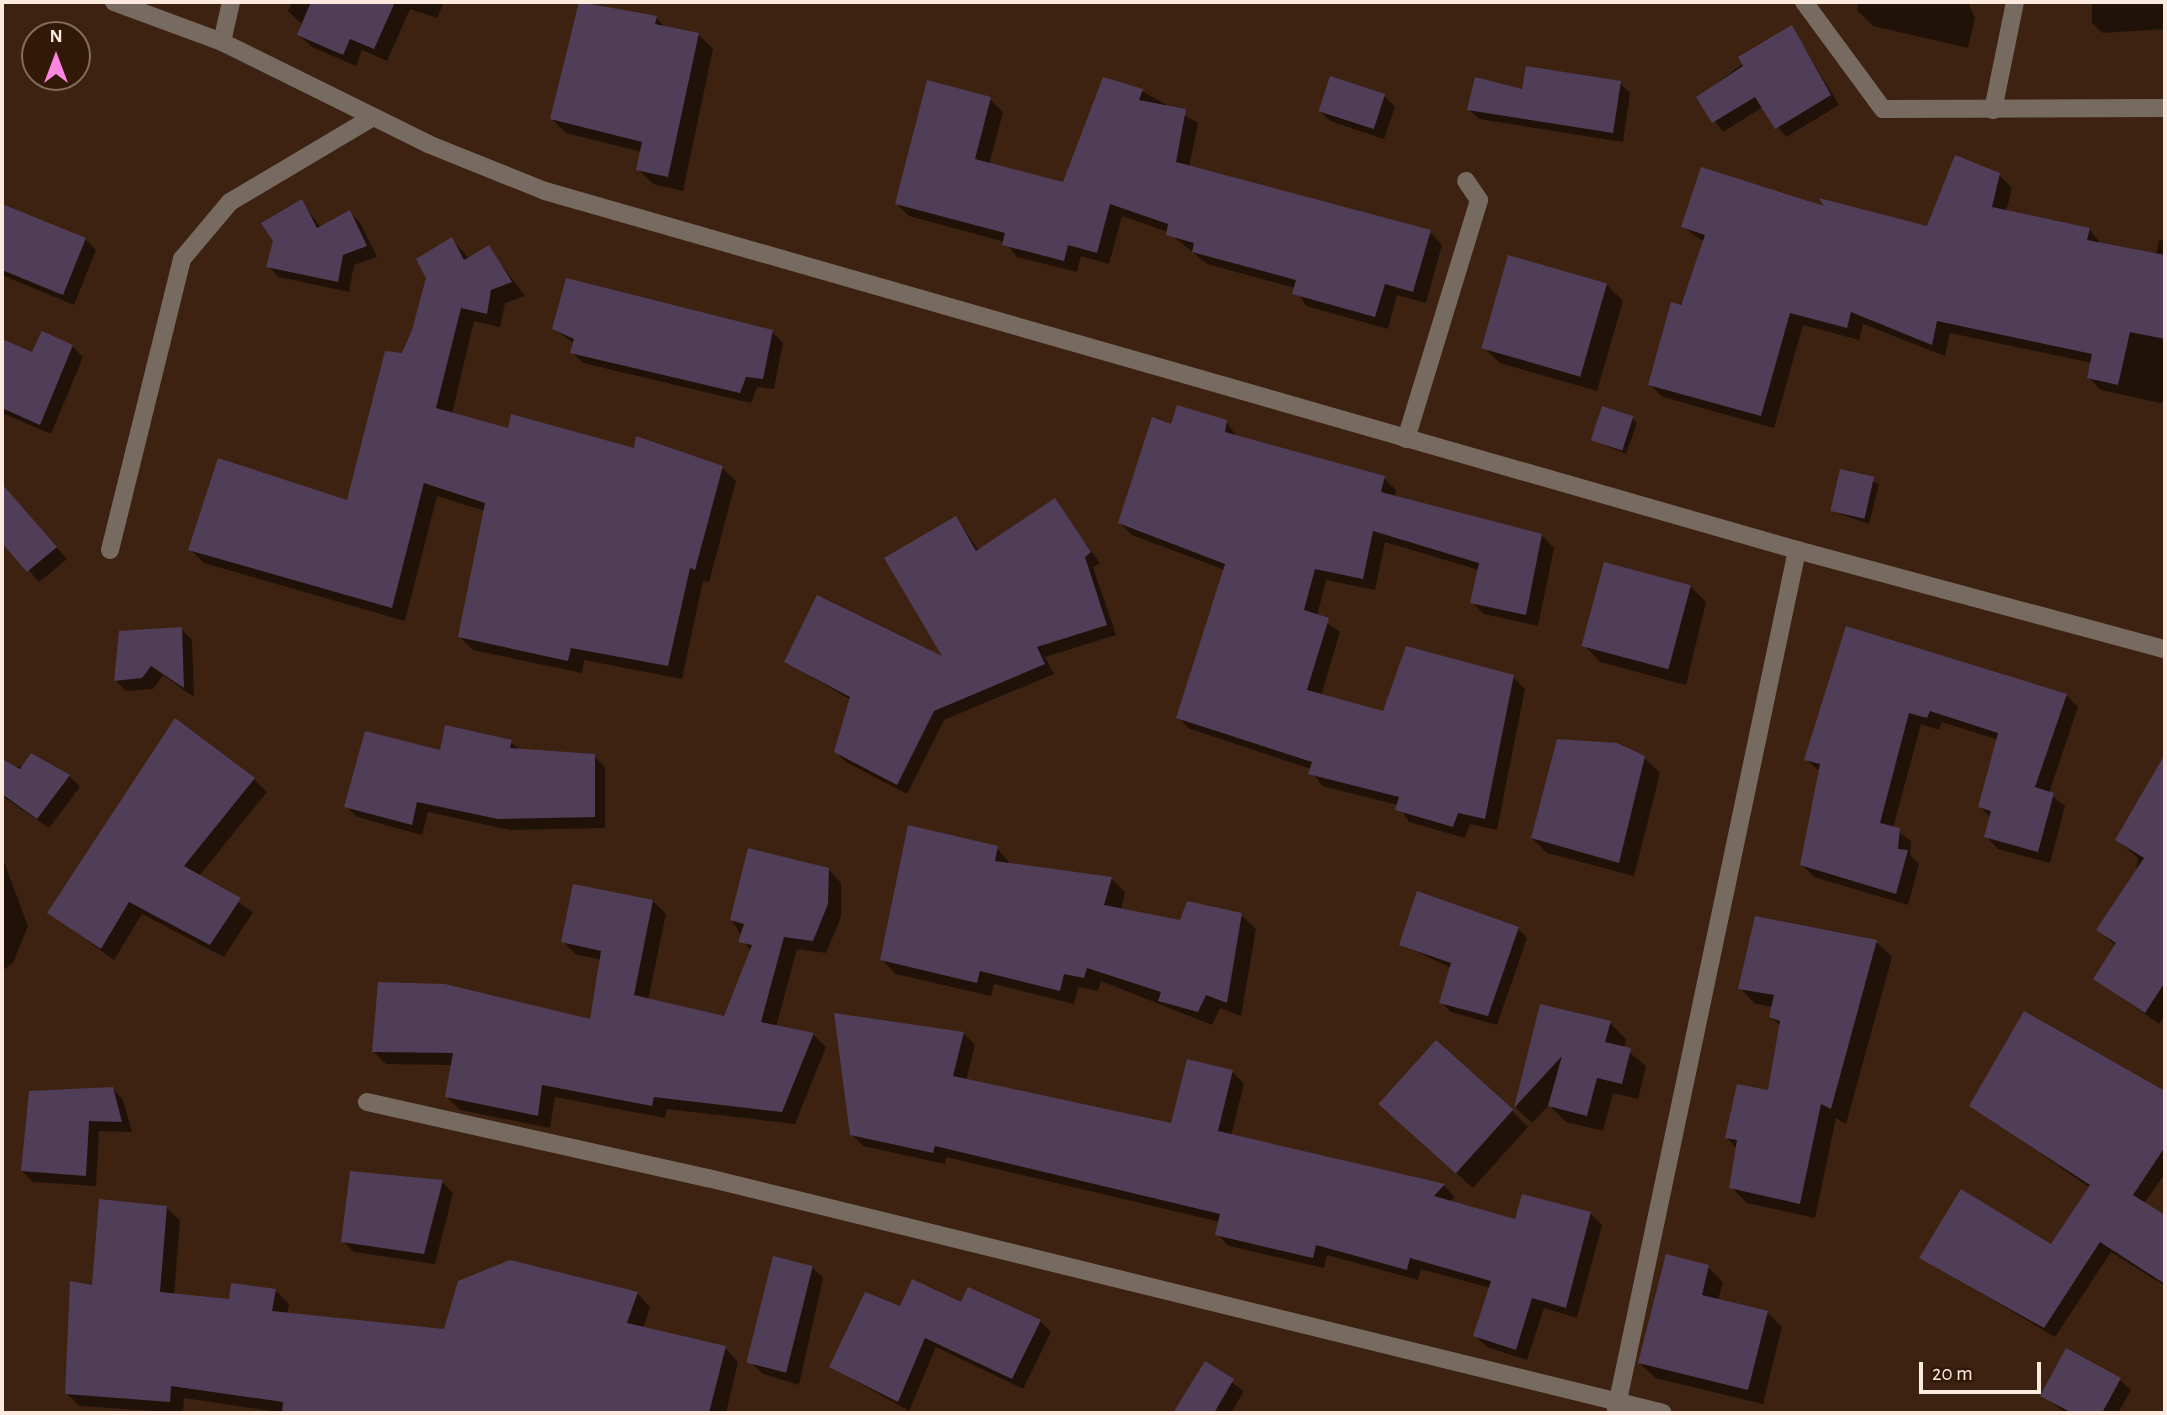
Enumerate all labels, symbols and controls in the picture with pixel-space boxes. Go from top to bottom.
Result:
north arrow [21,21,91,91]
text: N [49,27,63,46]
scale bar [1922,1348,2044,1392]
text: 20 m [1932,1363,1973,1384]

